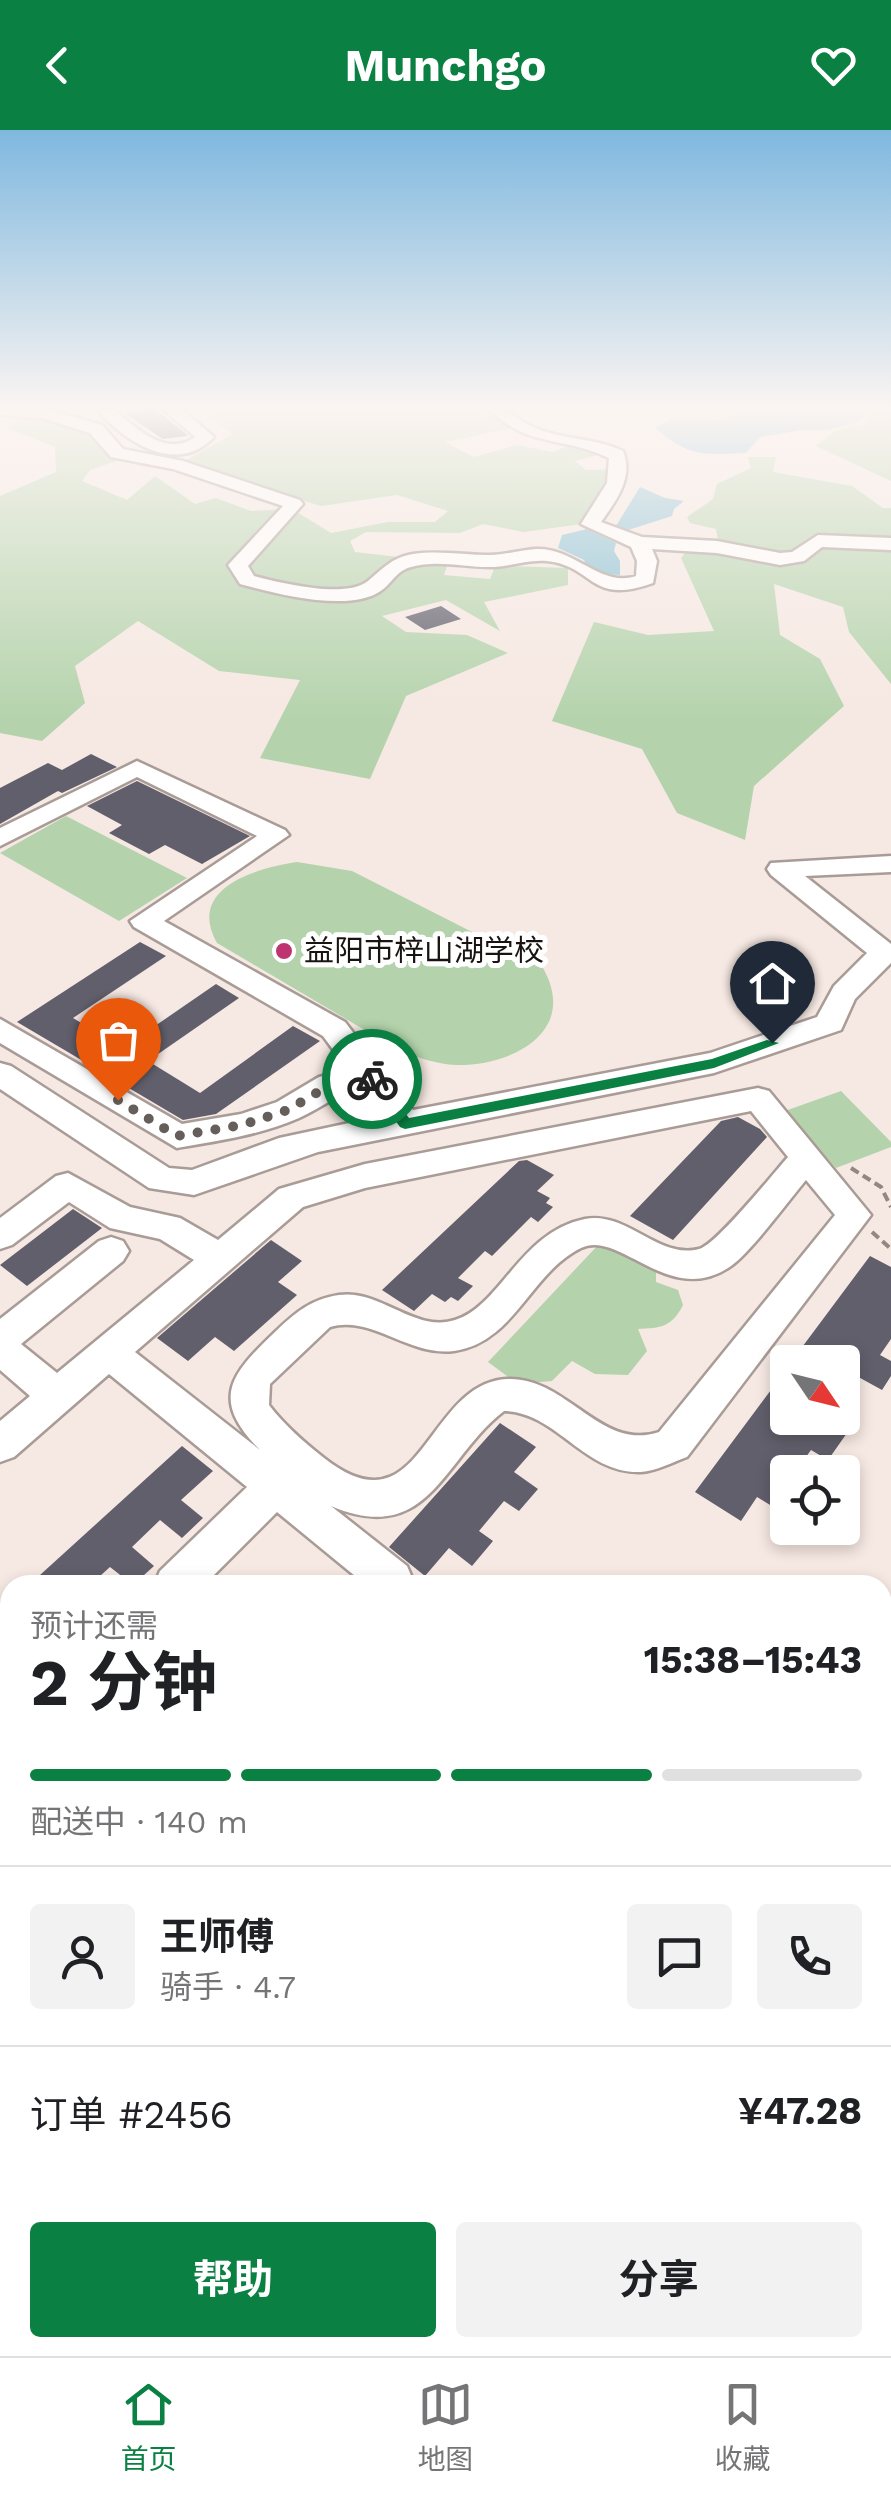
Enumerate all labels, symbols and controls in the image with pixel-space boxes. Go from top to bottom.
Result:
icon: back [30,38,85,93]
icon: heart [806,38,861,93]
text: Munchgo [344,39,547,92]
place label: 益阳市梓山湖学校 [304,933,544,968]
marker: 益阳市梓山湖学校 [273,940,295,962]
pin [730,941,815,1044]
icon: home [745,956,800,1011]
pin [76,998,161,1101]
icon: bag [91,1013,146,1068]
courier [322,1029,422,1129]
icon: bike [345,1052,400,1107]
north arrow [770,1345,860,1435]
map controls [770,1345,860,1545]
button: locate [770,1455,860,1545]
text: 预计还需 [30,1607,158,1645]
text: 15:38–15:43 [644,1638,862,1682]
text: 2 分钟 [30,1645,217,1721]
text: 配送中 · 140 m [30,1803,248,1841]
button: person [30,1904,135,2009]
button: chat [627,1904,732,2009]
button: phone [757,1904,862,2009]
text: 王师傅 [160,1915,274,1959]
text: 骑手 · 4.7 [160,1968,296,2006]
text: ¥47.28 [738,2089,862,2133]
text: 订单 #2456 [30,2093,233,2137]
button: 帮助 [30,2222,436,2337]
button: 分享 [456,2222,862,2337]
tab: 首页 [120,2377,177,2477]
tab: 地图 [417,2377,474,2477]
tab: 收藏 [714,2377,771,2477]

